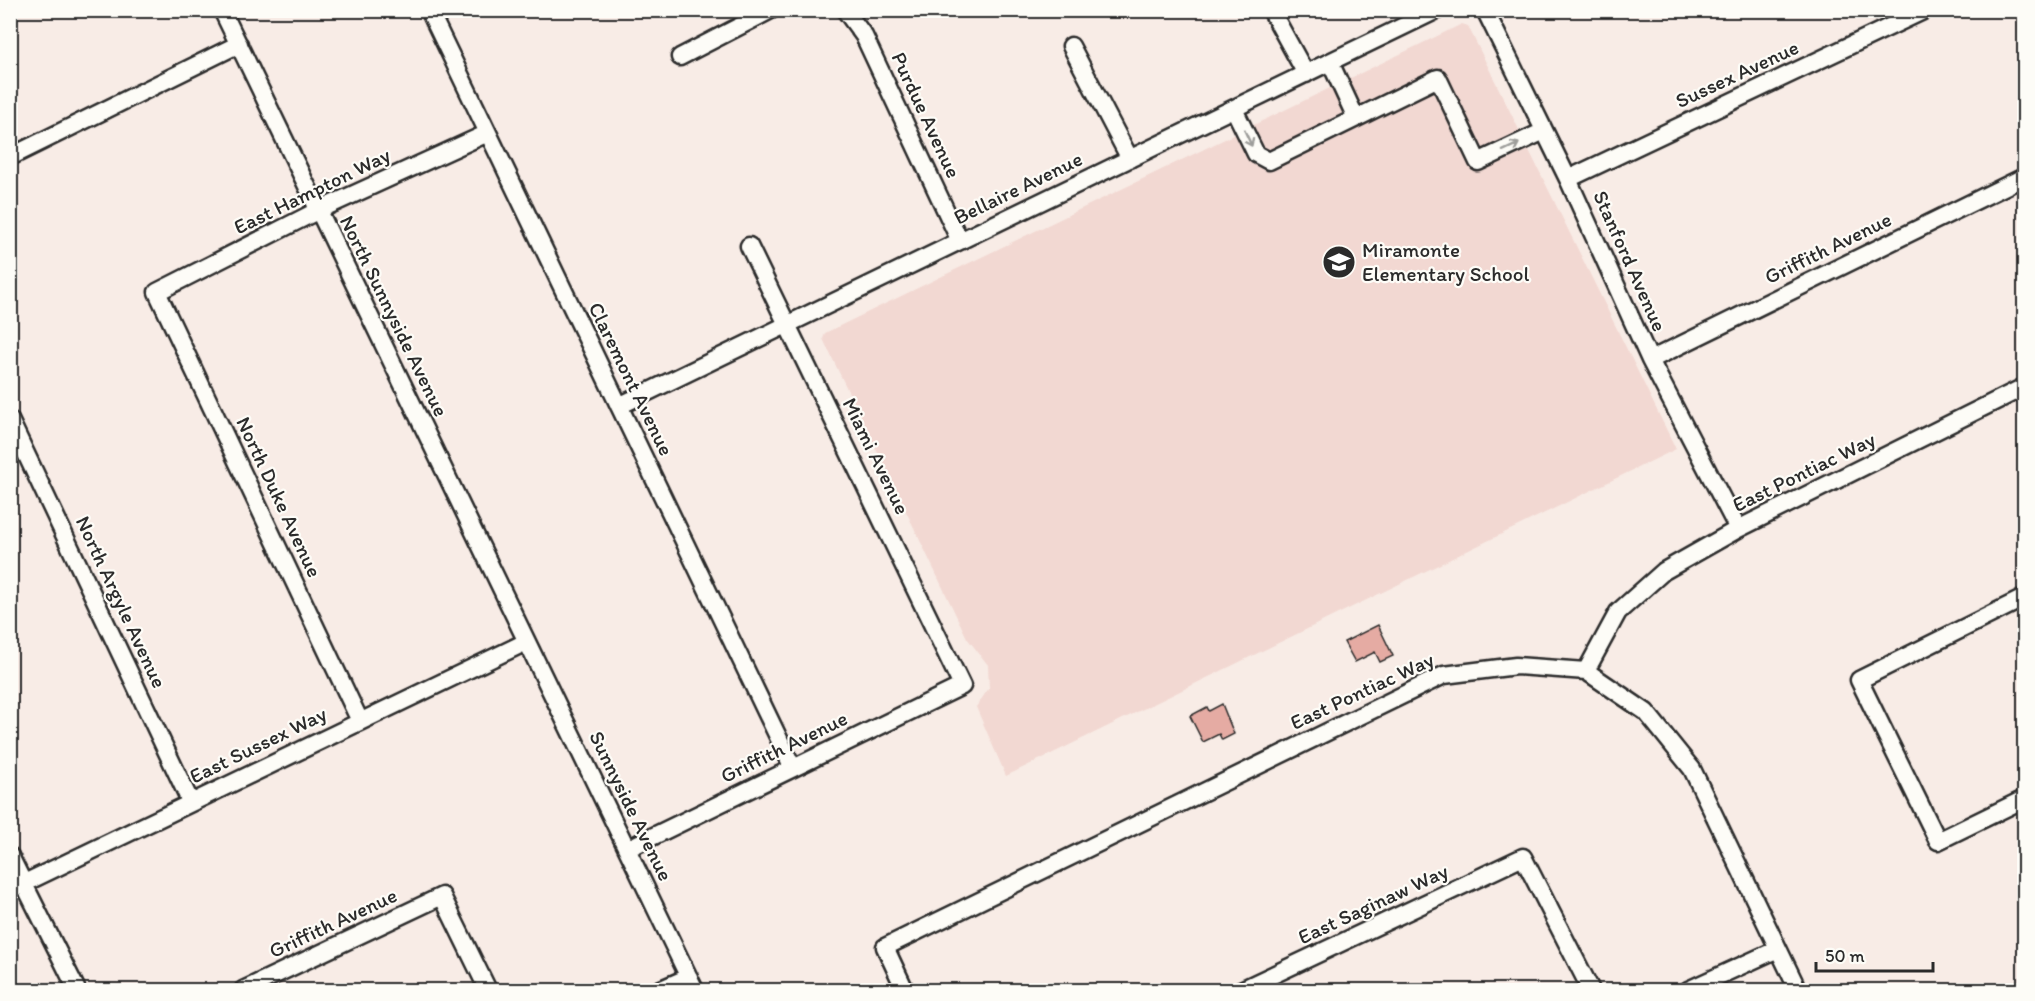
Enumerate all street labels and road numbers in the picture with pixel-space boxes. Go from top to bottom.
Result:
street label: Sussex Avenue [1671,34,1802,113]
street label: Purdue Avenue [886,48,967,182]
street label: East Hampton Way [229,142,394,239]
street label: Bellaire Avenue [949,146,1086,229]
street label: Stanford Avenue [1588,187,1673,335]
street label: Griffith Avenue [1760,206,1895,289]
street label: North Sunnyside Avenue [335,211,454,420]
street label: Claremont Avenue [583,298,679,460]
street label: Miami Avenue [837,393,915,518]
street label: North Duke Avenue [231,413,328,581]
street label: East Pontiac Way [1728,426,1879,517]
street label: North Argyle Avenue [71,512,172,692]
street label: East Pontiac Way [1286,646,1438,735]
street label: East Sussex Way [185,701,330,789]
street label: Griffith Avenue [716,705,851,788]
street label: Sunnyside Avenue [584,727,679,885]
street label: East Saginaw Way [1294,858,1452,949]
street label: Griffith Avenue [265,882,401,963]

